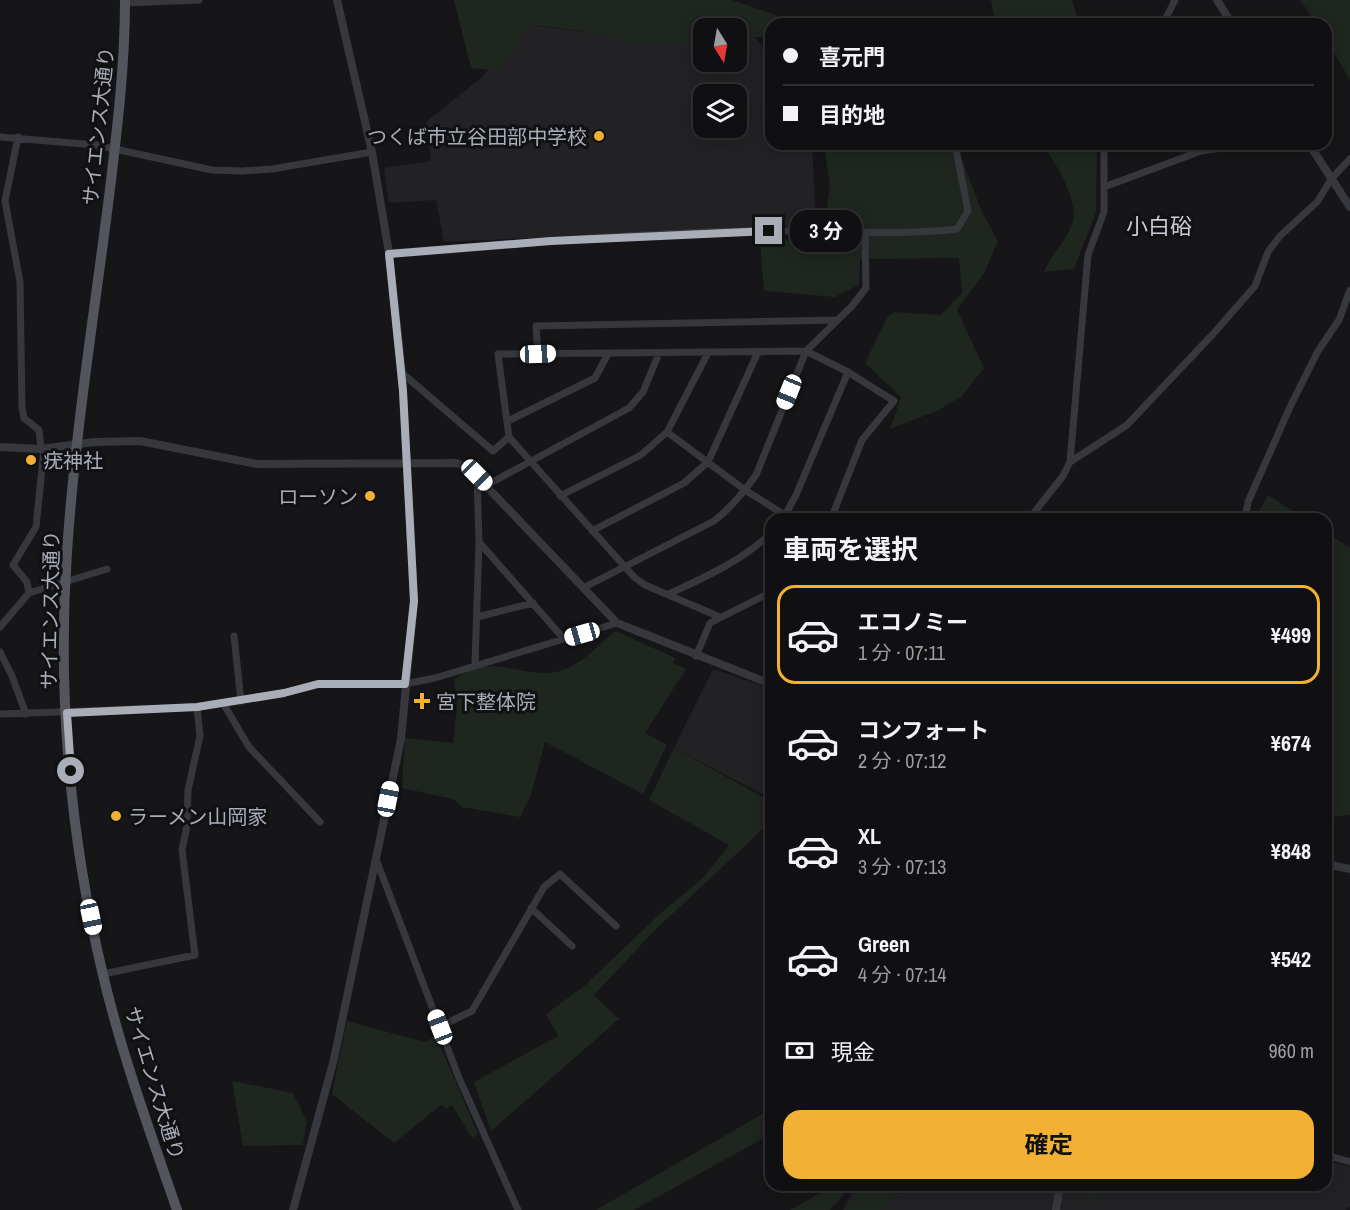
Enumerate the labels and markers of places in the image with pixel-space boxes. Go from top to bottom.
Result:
place label: つくば市立谷田部中学校 [367,123,587,150]
marker: つくば市立谷田部中学校 [592,129,606,143]
place label: 疣神社 [43,447,103,474]
marker: 疣神社 [24,453,38,467]
place label: ローソン [278,483,358,510]
marker: ローソン [363,489,377,503]
place label: 宮下整体院 [436,688,536,715]
marker: 宮下整体院 [413,692,431,710]
place label: ラーメン山岡家 [128,803,267,830]
marker: ラーメン山岡家 [109,809,123,823]

